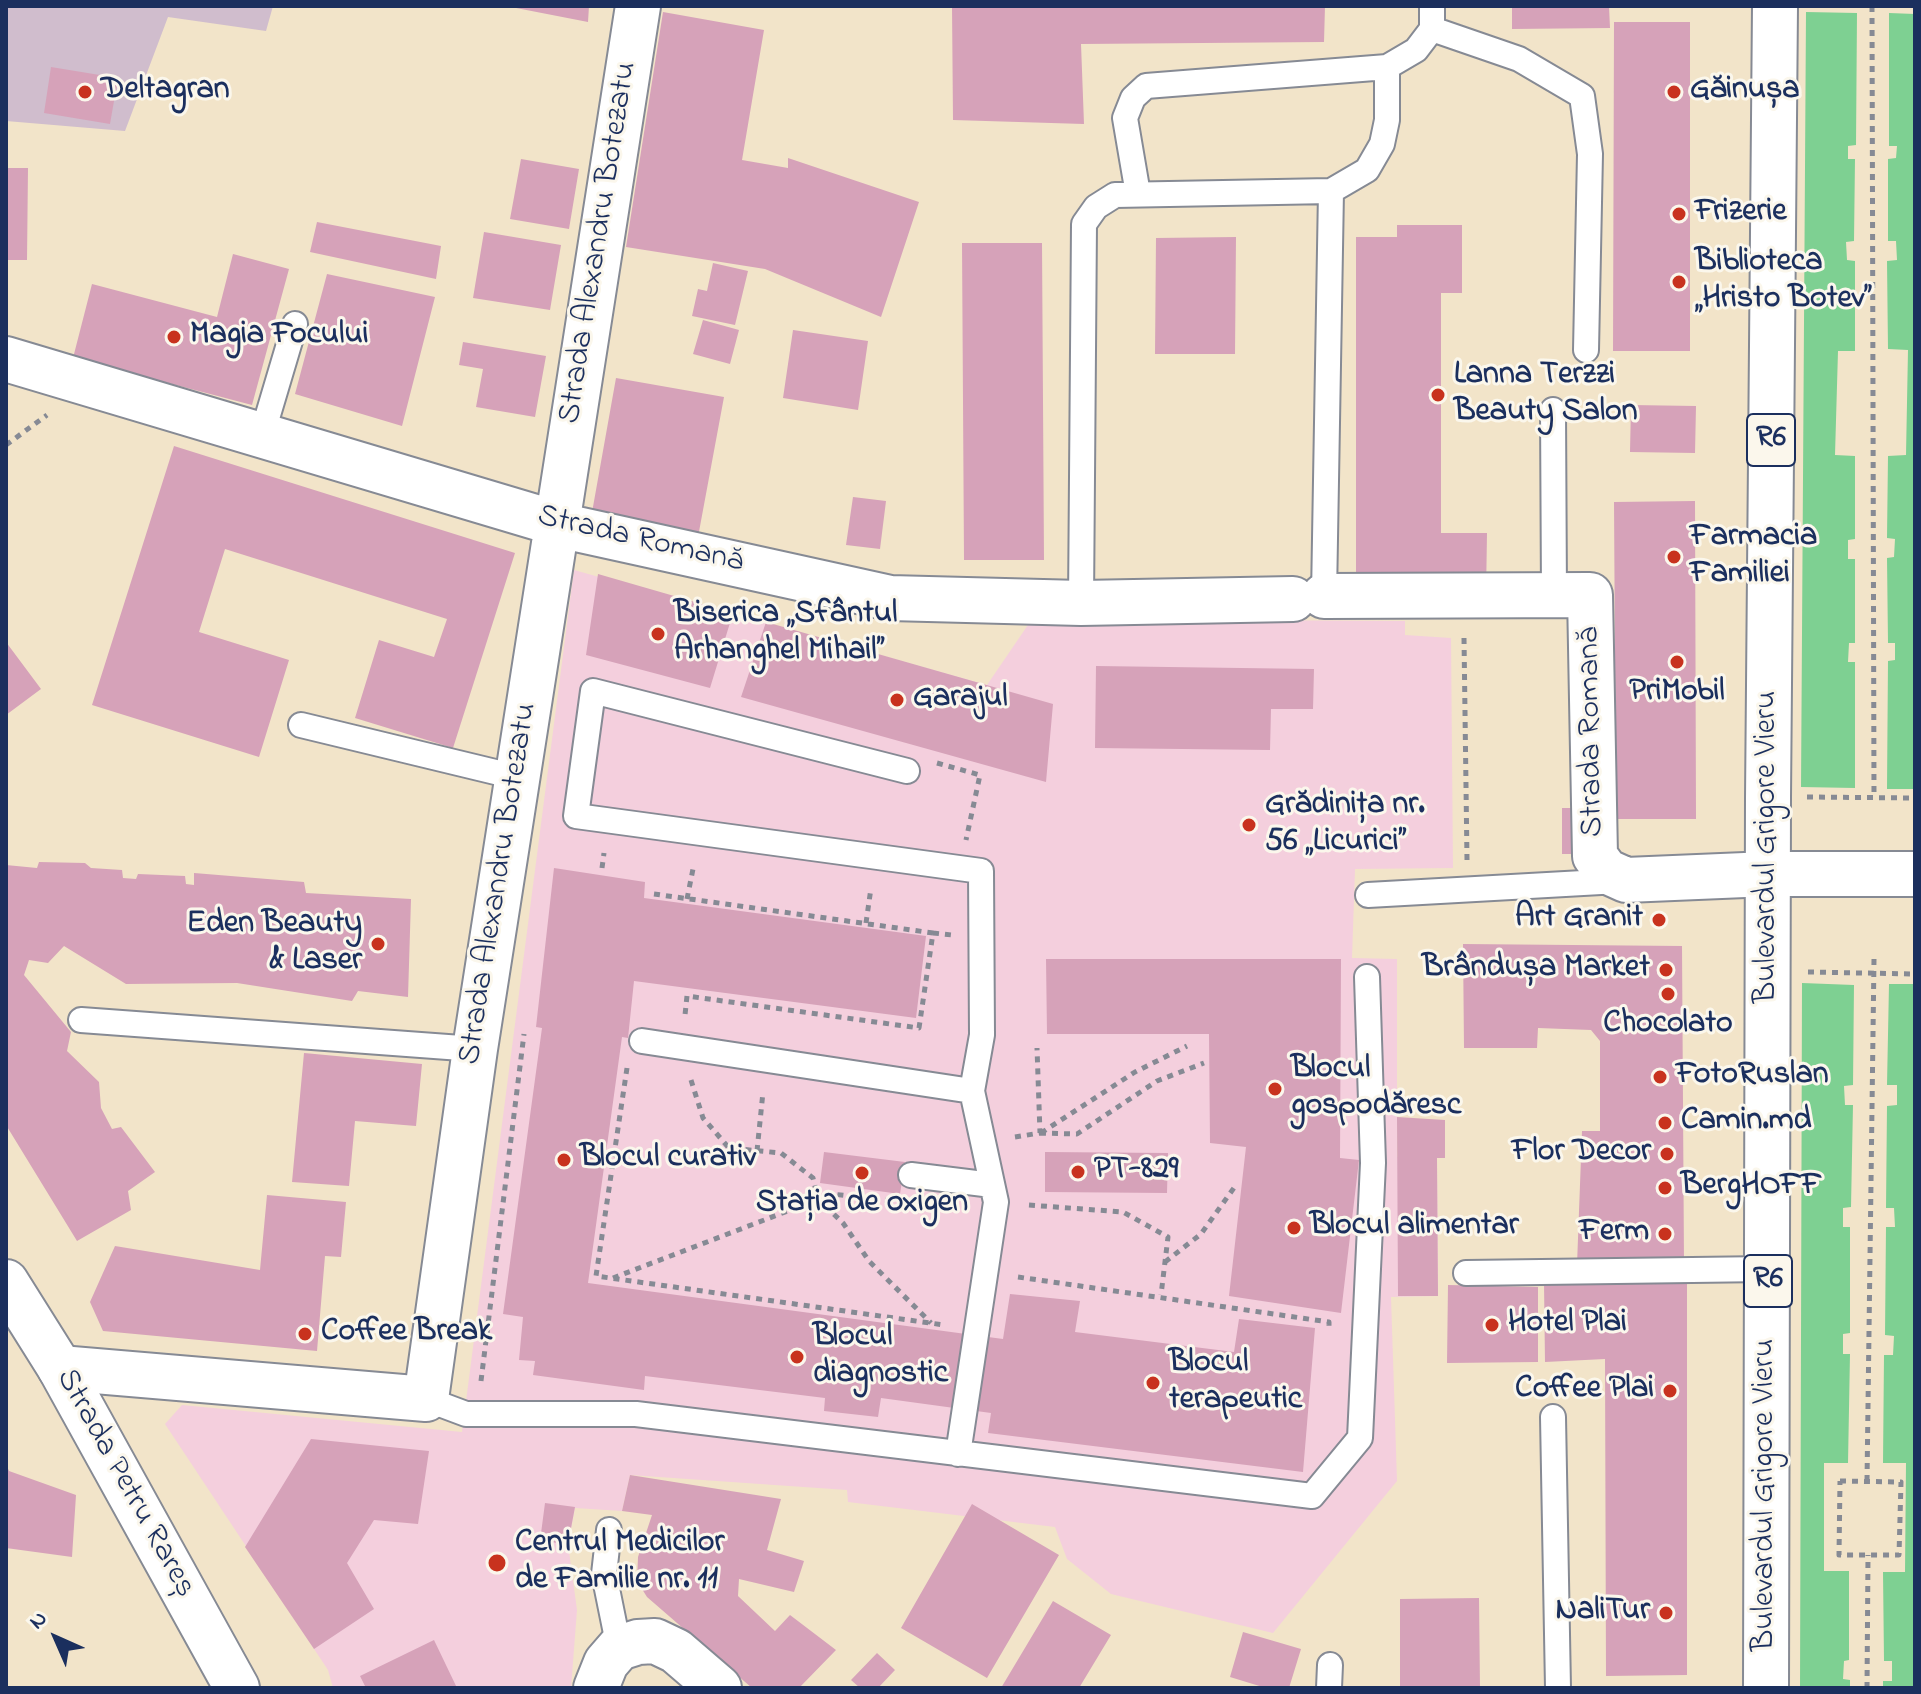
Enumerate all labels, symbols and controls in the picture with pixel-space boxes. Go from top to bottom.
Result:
street label: Strada Alexandru Botezatu [552,59,648,427]
place label: Deltagran [101,73,230,111]
place label: Găinușa [1690,73,1800,111]
marker: Deltagran [76,83,94,101]
marker: Găinușa [1665,83,1683,101]
place label: Frizerie [1695,195,1787,233]
marker: Frizerie [1670,205,1688,223]
place label: Biblioteca „Hristo Botev” [1695,245,1872,320]
marker: Biblioteca „Hristo Botev” [1670,273,1688,291]
place label: Magia Focului [190,318,368,356]
marker: Magia Focului [165,328,183,346]
place label: Lanna Terzzi Beauty Salon [1454,358,1638,433]
marker: Lanna Terzzi Beauty Salon [1429,386,1447,404]
road number: R6 [1747,414,1795,466]
street label: Strada Romană [533,499,747,583]
place label: Farmacia Familiei [1690,520,1817,595]
marker: Farmacia Familiei [1665,548,1683,566]
place label: Biserica „Sfântul Arhanghel Mihail” [674,597,897,672]
marker: Biserica „Sfântul Arhanghel Mihail” [649,625,667,643]
street label: Strada Romană [1572,627,1614,837]
marker: PriMobil [1668,653,1686,671]
place label: PriMobil [1629,675,1725,713]
place label: Garajul [913,681,1008,719]
marker: Garajul [888,691,906,709]
street label: Bulevardul Grigore Vieru [1750,691,1788,1003]
street label: Strada Alexandru Botezatu [452,700,548,1068]
place label: Grădinița nr. 56 „Licurici” [1265,788,1425,863]
marker: Grădinița nr. 56 „Licurici” [1240,816,1258,834]
place label: Art Granit [1515,901,1643,939]
place label: Eden Beauty & Laser [187,907,362,982]
marker: Art Granit [1650,911,1668,929]
marker: Eden Beauty & Laser [369,935,387,953]
place label: Brândușa Market [1422,951,1650,989]
marker: Brândușa Market [1657,961,1675,979]
marker: Chocolato [1659,985,1677,1003]
place label: Chocolato [1603,1007,1733,1045]
place label: Blocul gospodăresc [1291,1052,1461,1127]
place label: FotoRuslan [1676,1058,1829,1096]
marker: FotoRuslan [1651,1068,1669,1086]
marker: Blocul gospodăresc [1266,1080,1284,1098]
place label: Camin.md [1681,1104,1812,1142]
marker: Camin.md [1656,1114,1674,1132]
place label: Flor Decor [1512,1135,1651,1173]
place label: Blocul curativ [580,1141,756,1179]
marker: Flor Decor [1658,1145,1676,1163]
marker: Blocul curativ [555,1151,573,1169]
place label: PT-829 [1094,1153,1178,1191]
marker: PT-829 [1069,1163,1087,1181]
marker: Stația de oxigen [853,1164,871,1182]
place label: BergHOFF [1681,1169,1822,1207]
marker: BergHOFF [1656,1179,1674,1197]
place label: Stația de oxigen [756,1186,968,1224]
place label: Blocul alimentar [1310,1209,1519,1247]
place label: Ferm [1579,1215,1649,1253]
marker: Blocul alimentar [1285,1219,1303,1237]
marker: Ferm [1656,1225,1674,1243]
road number: R6 [1744,1255,1792,1307]
place label: Hotel Plai [1508,1306,1627,1344]
place label: Coffee Break [321,1315,492,1353]
marker: Hotel Plai [1483,1316,1501,1334]
place label: Blocul diagnostic [813,1320,948,1395]
marker: Coffee Break [296,1325,314,1343]
street label: Bulevardul Grigore Vieru [1748,1339,1786,1651]
place label: Blocul terapeutic [1169,1346,1302,1421]
marker: Blocul diagnostic [788,1348,806,1366]
street label: Strada Petru Rareș [45,1363,203,1605]
place label: Coffee Plai [1515,1372,1654,1410]
marker: Blocul terapeutic [1144,1374,1162,1392]
marker: Coffee Plai [1661,1382,1679,1400]
place label: Centrul Medicilor de Familie nr. 11 [515,1526,724,1601]
marker: Centrul Medicilor de Familie nr. 11 [486,1552,508,1574]
place label: NaliTur [1555,1594,1650,1632]
north arrow [16,1598,96,1678]
text: N [22,1604,56,1638]
marker: NaliTur [1657,1604,1675,1622]

